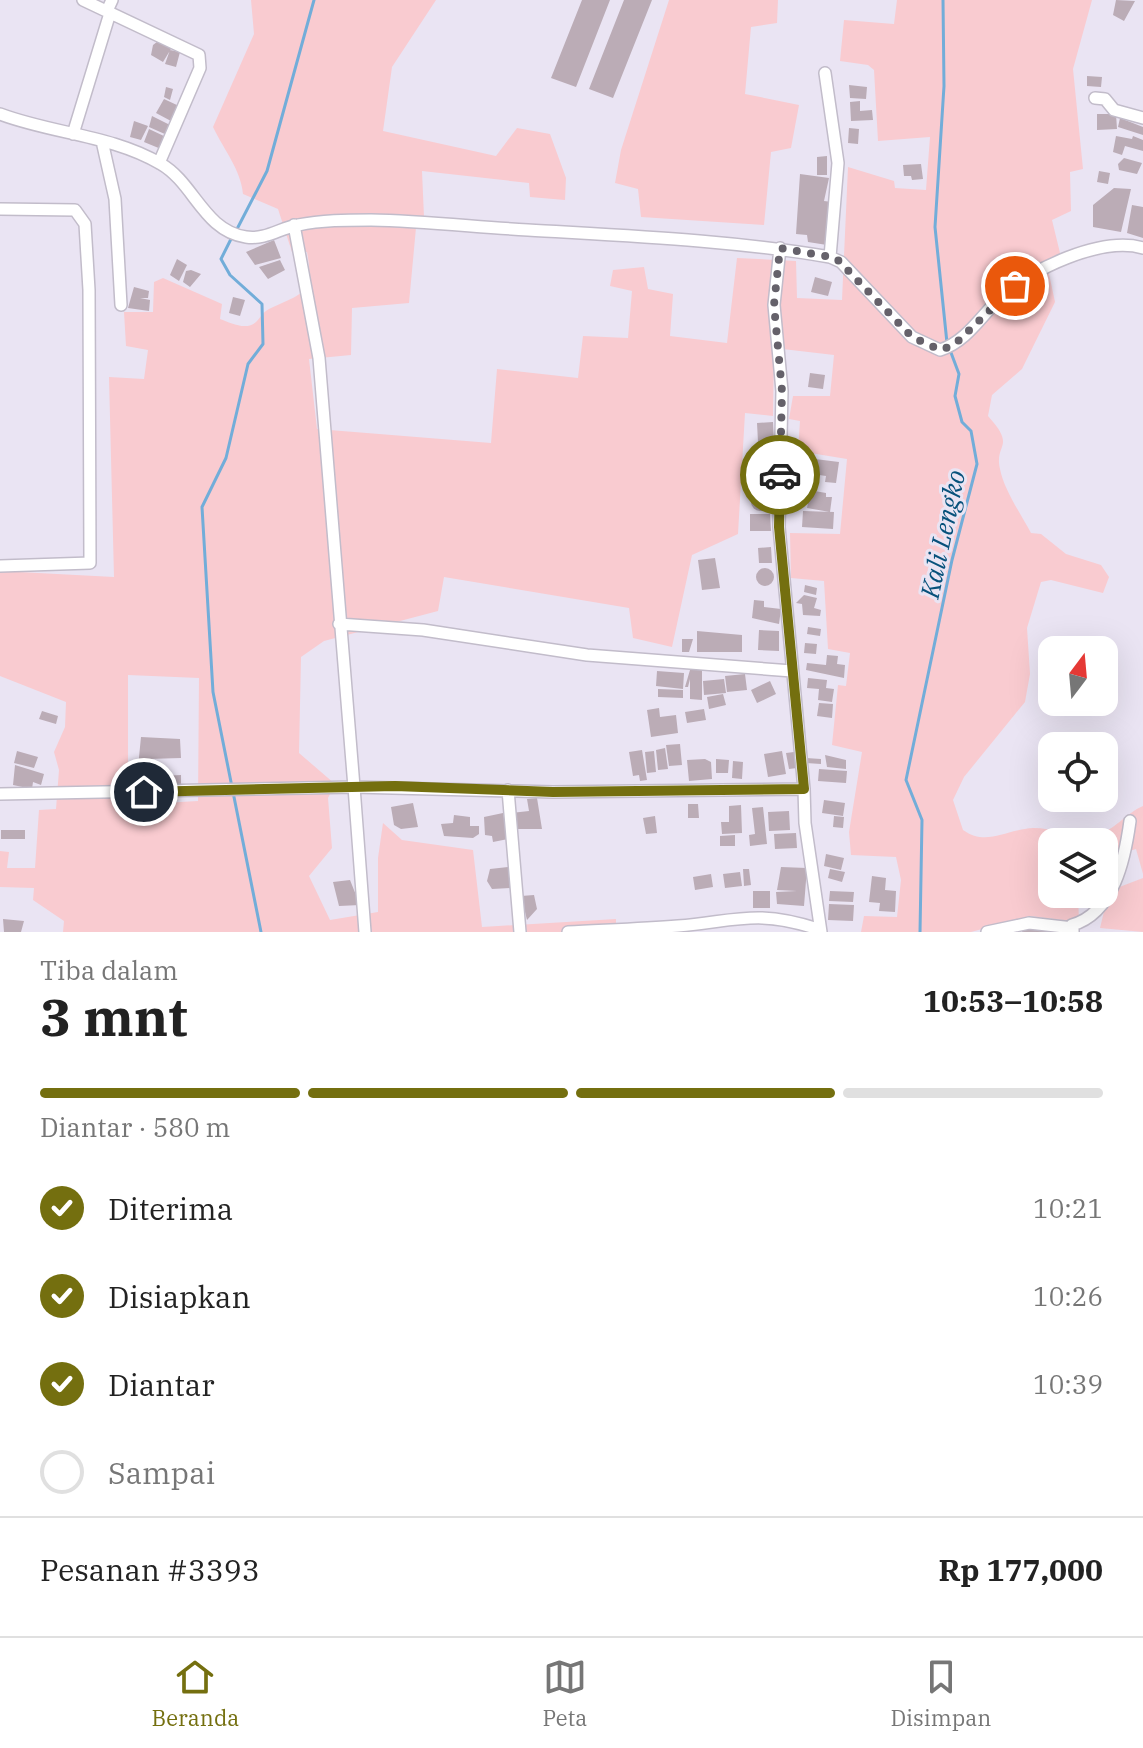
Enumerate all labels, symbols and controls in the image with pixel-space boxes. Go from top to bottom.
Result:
pin [981,252,1049,320]
icon: bag [993,264,1037,308]
courier [740,435,820,515]
icon: car [758,453,802,497]
water label: Kali Lengko [912,467,972,602]
north arrow [1038,636,1118,716]
map controls [1038,636,1118,908]
button: locate [1038,732,1118,812]
pin [110,758,178,826]
icon: home [122,770,166,814]
button: layers [1038,828,1118,908]
text: Tiba dalam [40,953,178,987]
text: 10:53–10:58 [923,981,1103,1020]
text: 3 mnt [40,983,188,1050]
text: Diantar · 580 m [40,1110,230,1144]
icon: check [40,1186,84,1230]
text: Diterima [108,1189,233,1228]
text: 10:21 [1033,1191,1103,1225]
icon: check [40,1274,84,1318]
text: Disiapkan [108,1277,251,1316]
text: 10:26 [1033,1279,1103,1313]
icon: check [40,1362,84,1406]
text: Diantar [108,1365,214,1404]
text: 10:39 [1033,1367,1103,1401]
text: Sampai [108,1453,215,1492]
text: Pesanan #3393 [40,1550,260,1589]
text: Rp 177,000 [939,1550,1103,1589]
tab: Beranda [152,1655,239,1732]
tab: Peta [542,1655,587,1732]
tab: Disimpan [891,1655,991,1732]

